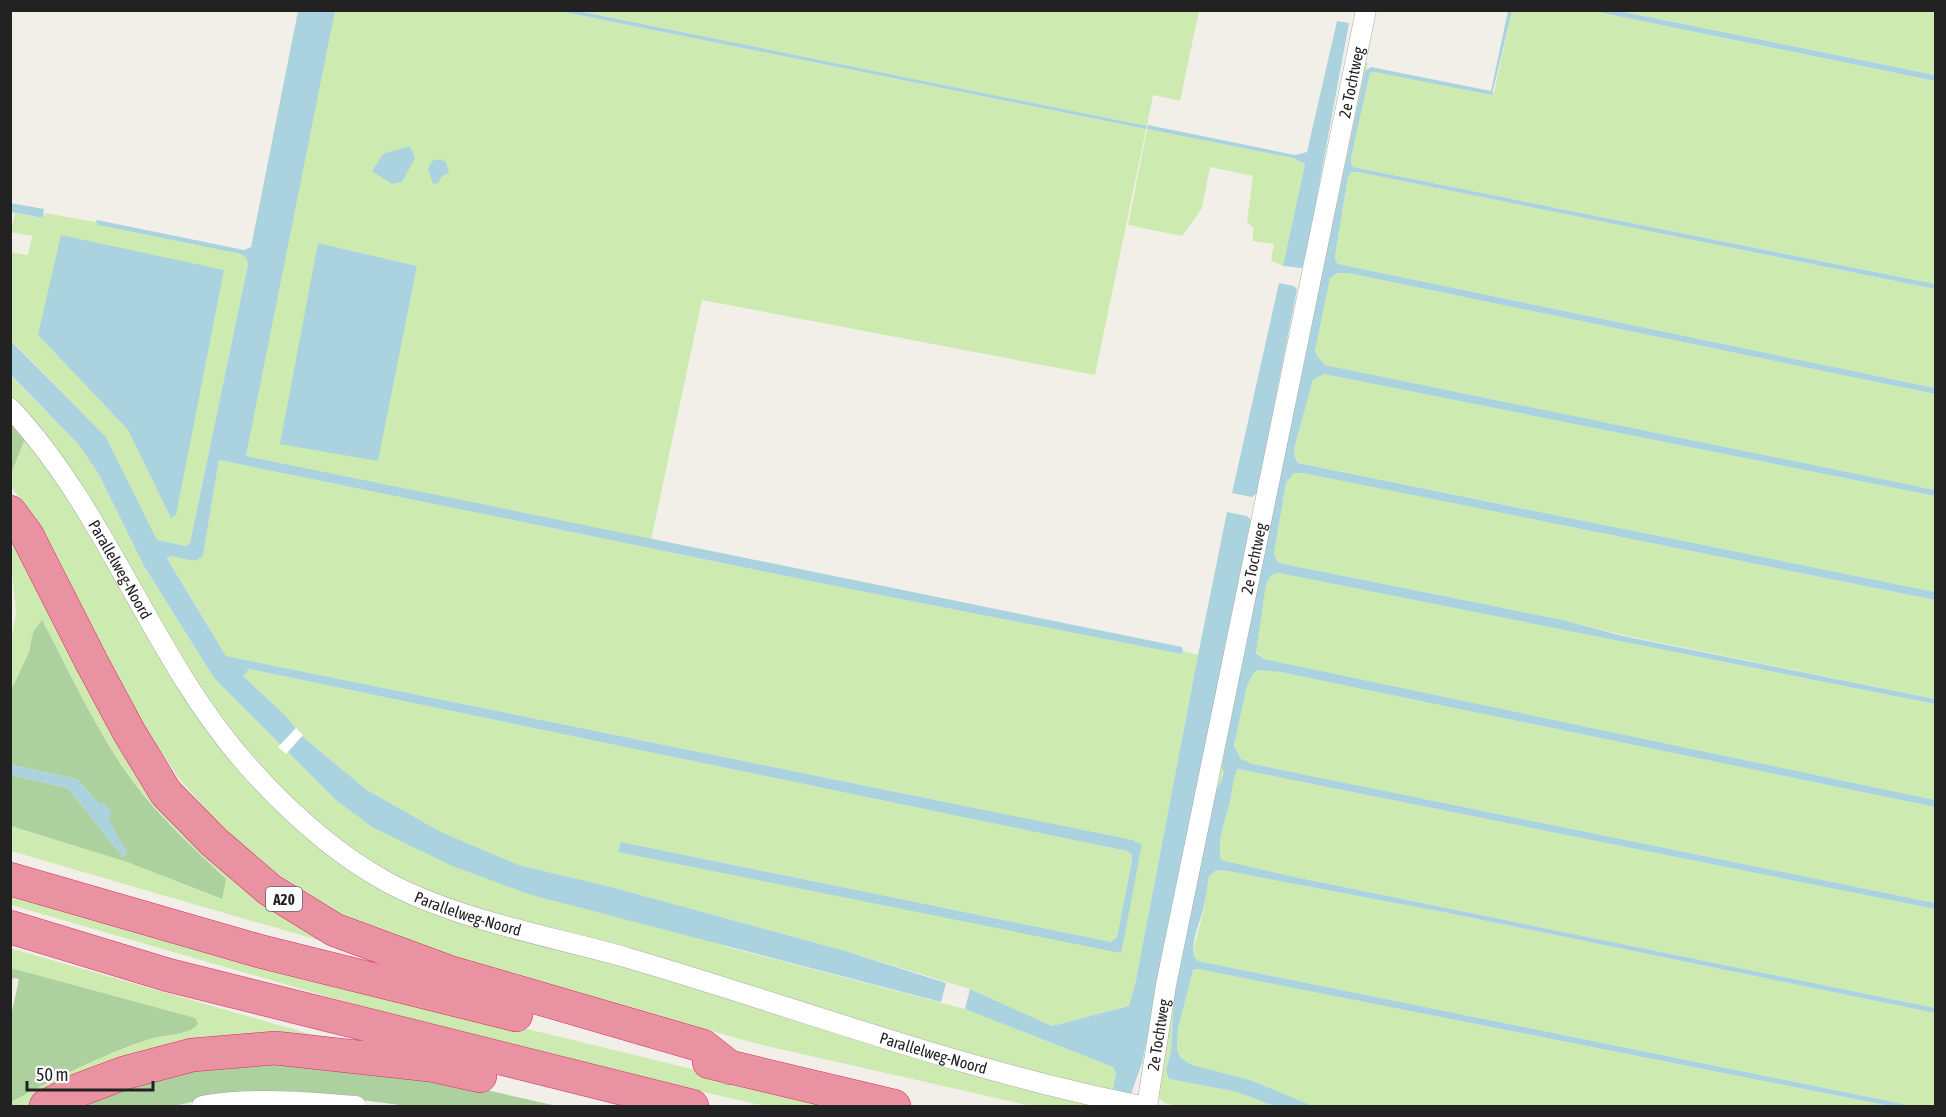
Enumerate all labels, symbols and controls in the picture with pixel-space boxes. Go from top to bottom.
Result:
street label: 2e Tochtweg [1335,45,1368,120]
street label: Parallelweg-Noord [85,517,156,622]
street label: 2e Tochtweg [1237,521,1271,596]
road number: A20 [266,887,302,911]
street label: Parallelweg-Noord [412,888,523,939]
street label: 2e Tochtweg [1144,998,1174,1072]
street label: Parallelweg-Noord [878,1028,989,1077]
scale bar [27,1054,153,1092]
text: 50 m [36,1064,68,1085]

